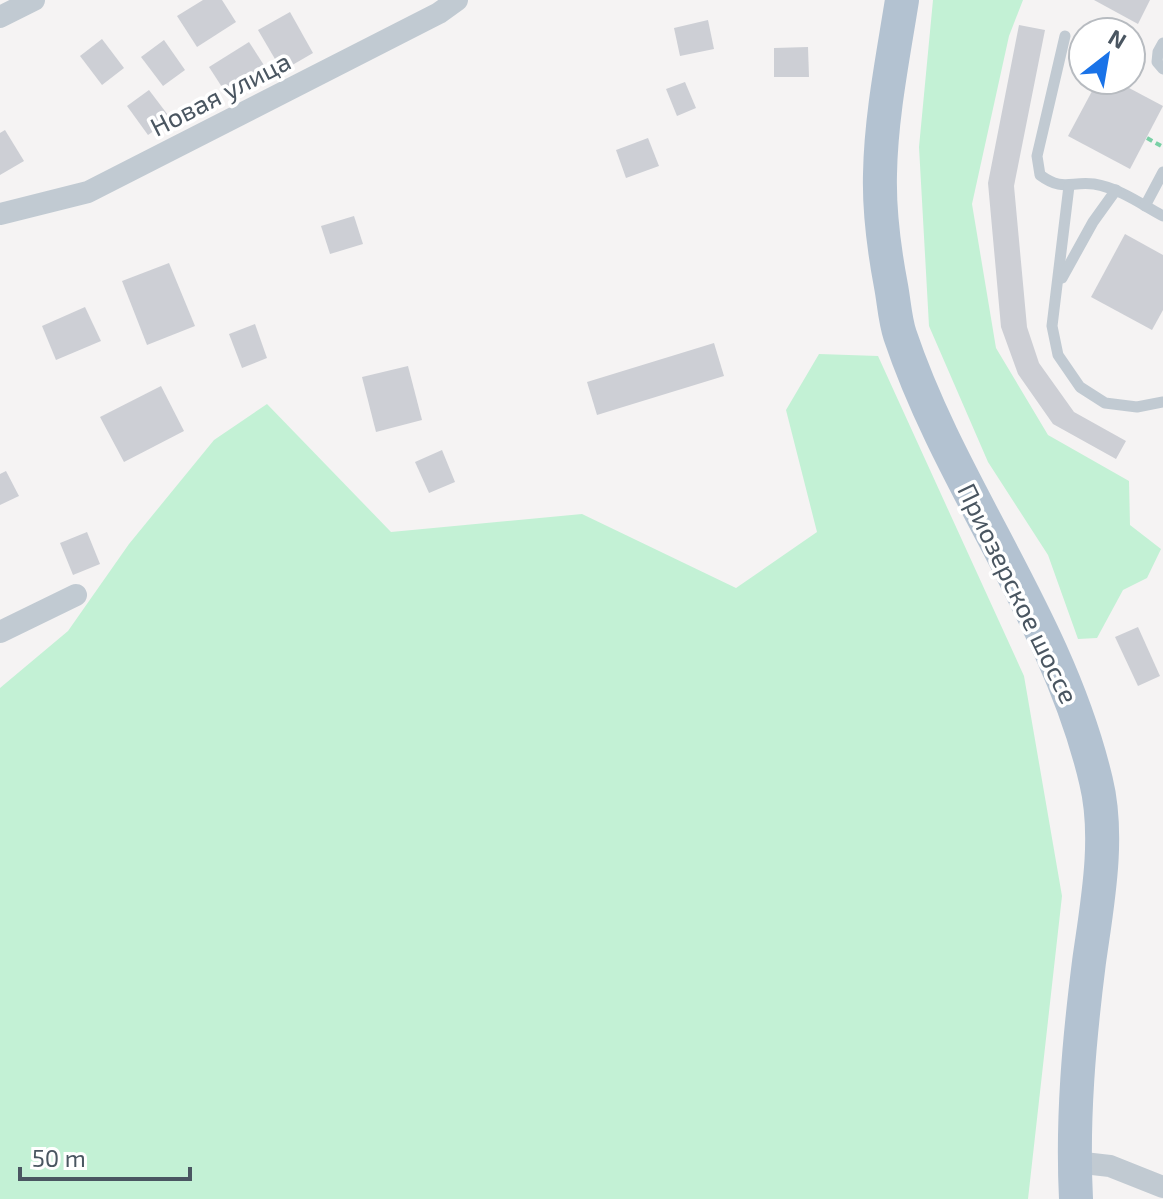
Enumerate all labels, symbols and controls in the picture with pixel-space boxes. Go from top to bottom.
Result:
north arrow [1067,16,1147,96]
text: N [1104,23,1131,53]
street label: Новая улица [145,44,296,143]
street label: Приозерское шоссе [952,478,1086,708]
scale bar [20,1131,190,1181]
text: 50 m [32,1143,86,1172]

